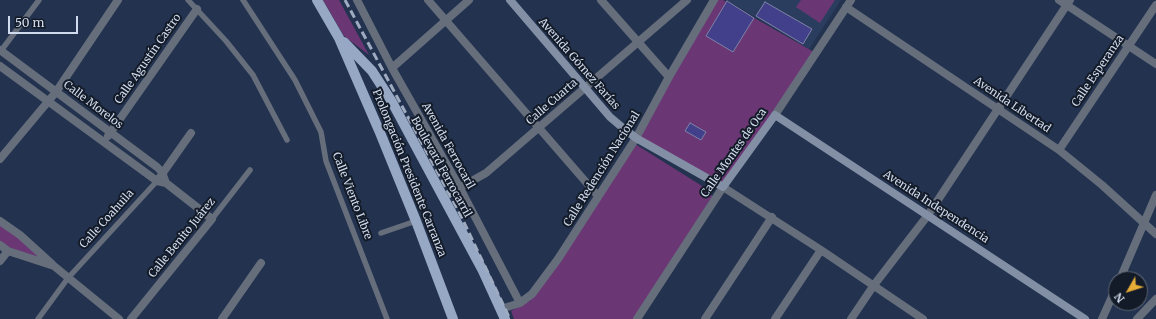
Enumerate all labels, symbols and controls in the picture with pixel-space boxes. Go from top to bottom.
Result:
scale bar [10,8,80,34]
street label: Calle Agustín Castro [112,11,184,107]
text: 50 m [15,15,44,30]
street label: Avenida Gómez Farías [536,16,622,112]
street label: Calle Esperanza [1069,33,1127,109]
street label: Avenida Libertad [971,74,1053,136]
street label: Calle Cuarta [524,76,580,128]
street label: Calle Morelos [61,78,125,132]
street label: Prolongación Presidente Carranza [369,87,449,259]
street label: Avenida Ferrocaril [419,100,477,192]
street label: Calle Montes de Oca [698,106,770,200]
street label: Calle Redención Nacional [561,109,643,229]
street label: Boulevard Ferrocarril [408,114,474,220]
street label: Calle Viento Libre [329,151,375,241]
street label: Avenida Independencia [881,168,991,246]
street label: Calle Coahuila [77,187,137,251]
street label: Calle Benito Juárez [146,196,218,280]
north arrow [1108,271,1148,311]
text: N [1111,290,1128,306]

